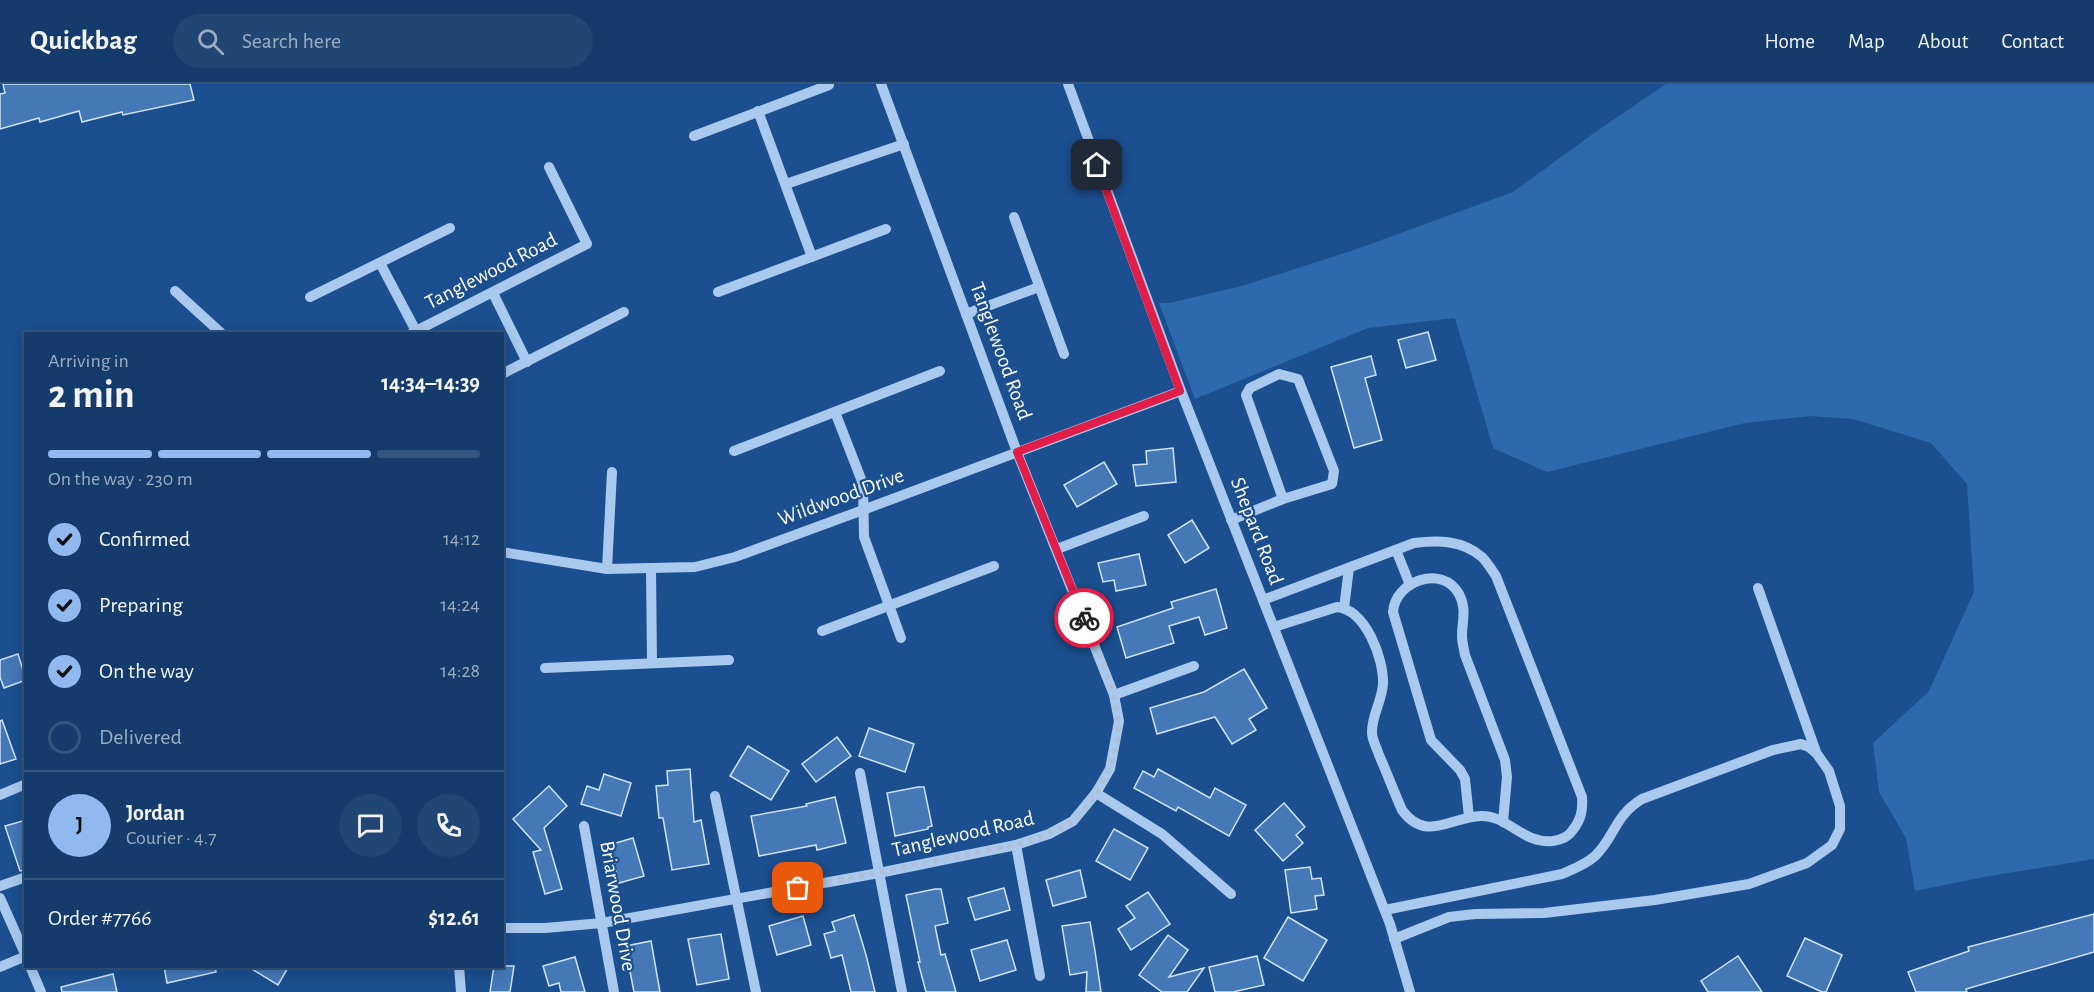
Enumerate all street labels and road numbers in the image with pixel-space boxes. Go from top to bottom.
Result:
street label: Tanglewood Road [422,229,560,313]
street label: Tanglewood Road [966,279,1036,423]
street label: Wildwood Drive [775,464,907,530]
street label: Shepard Road [1227,474,1287,588]
street label: Tanglewood Road [890,807,1036,861]
street label: Briarwood Drive [596,839,640,973]

